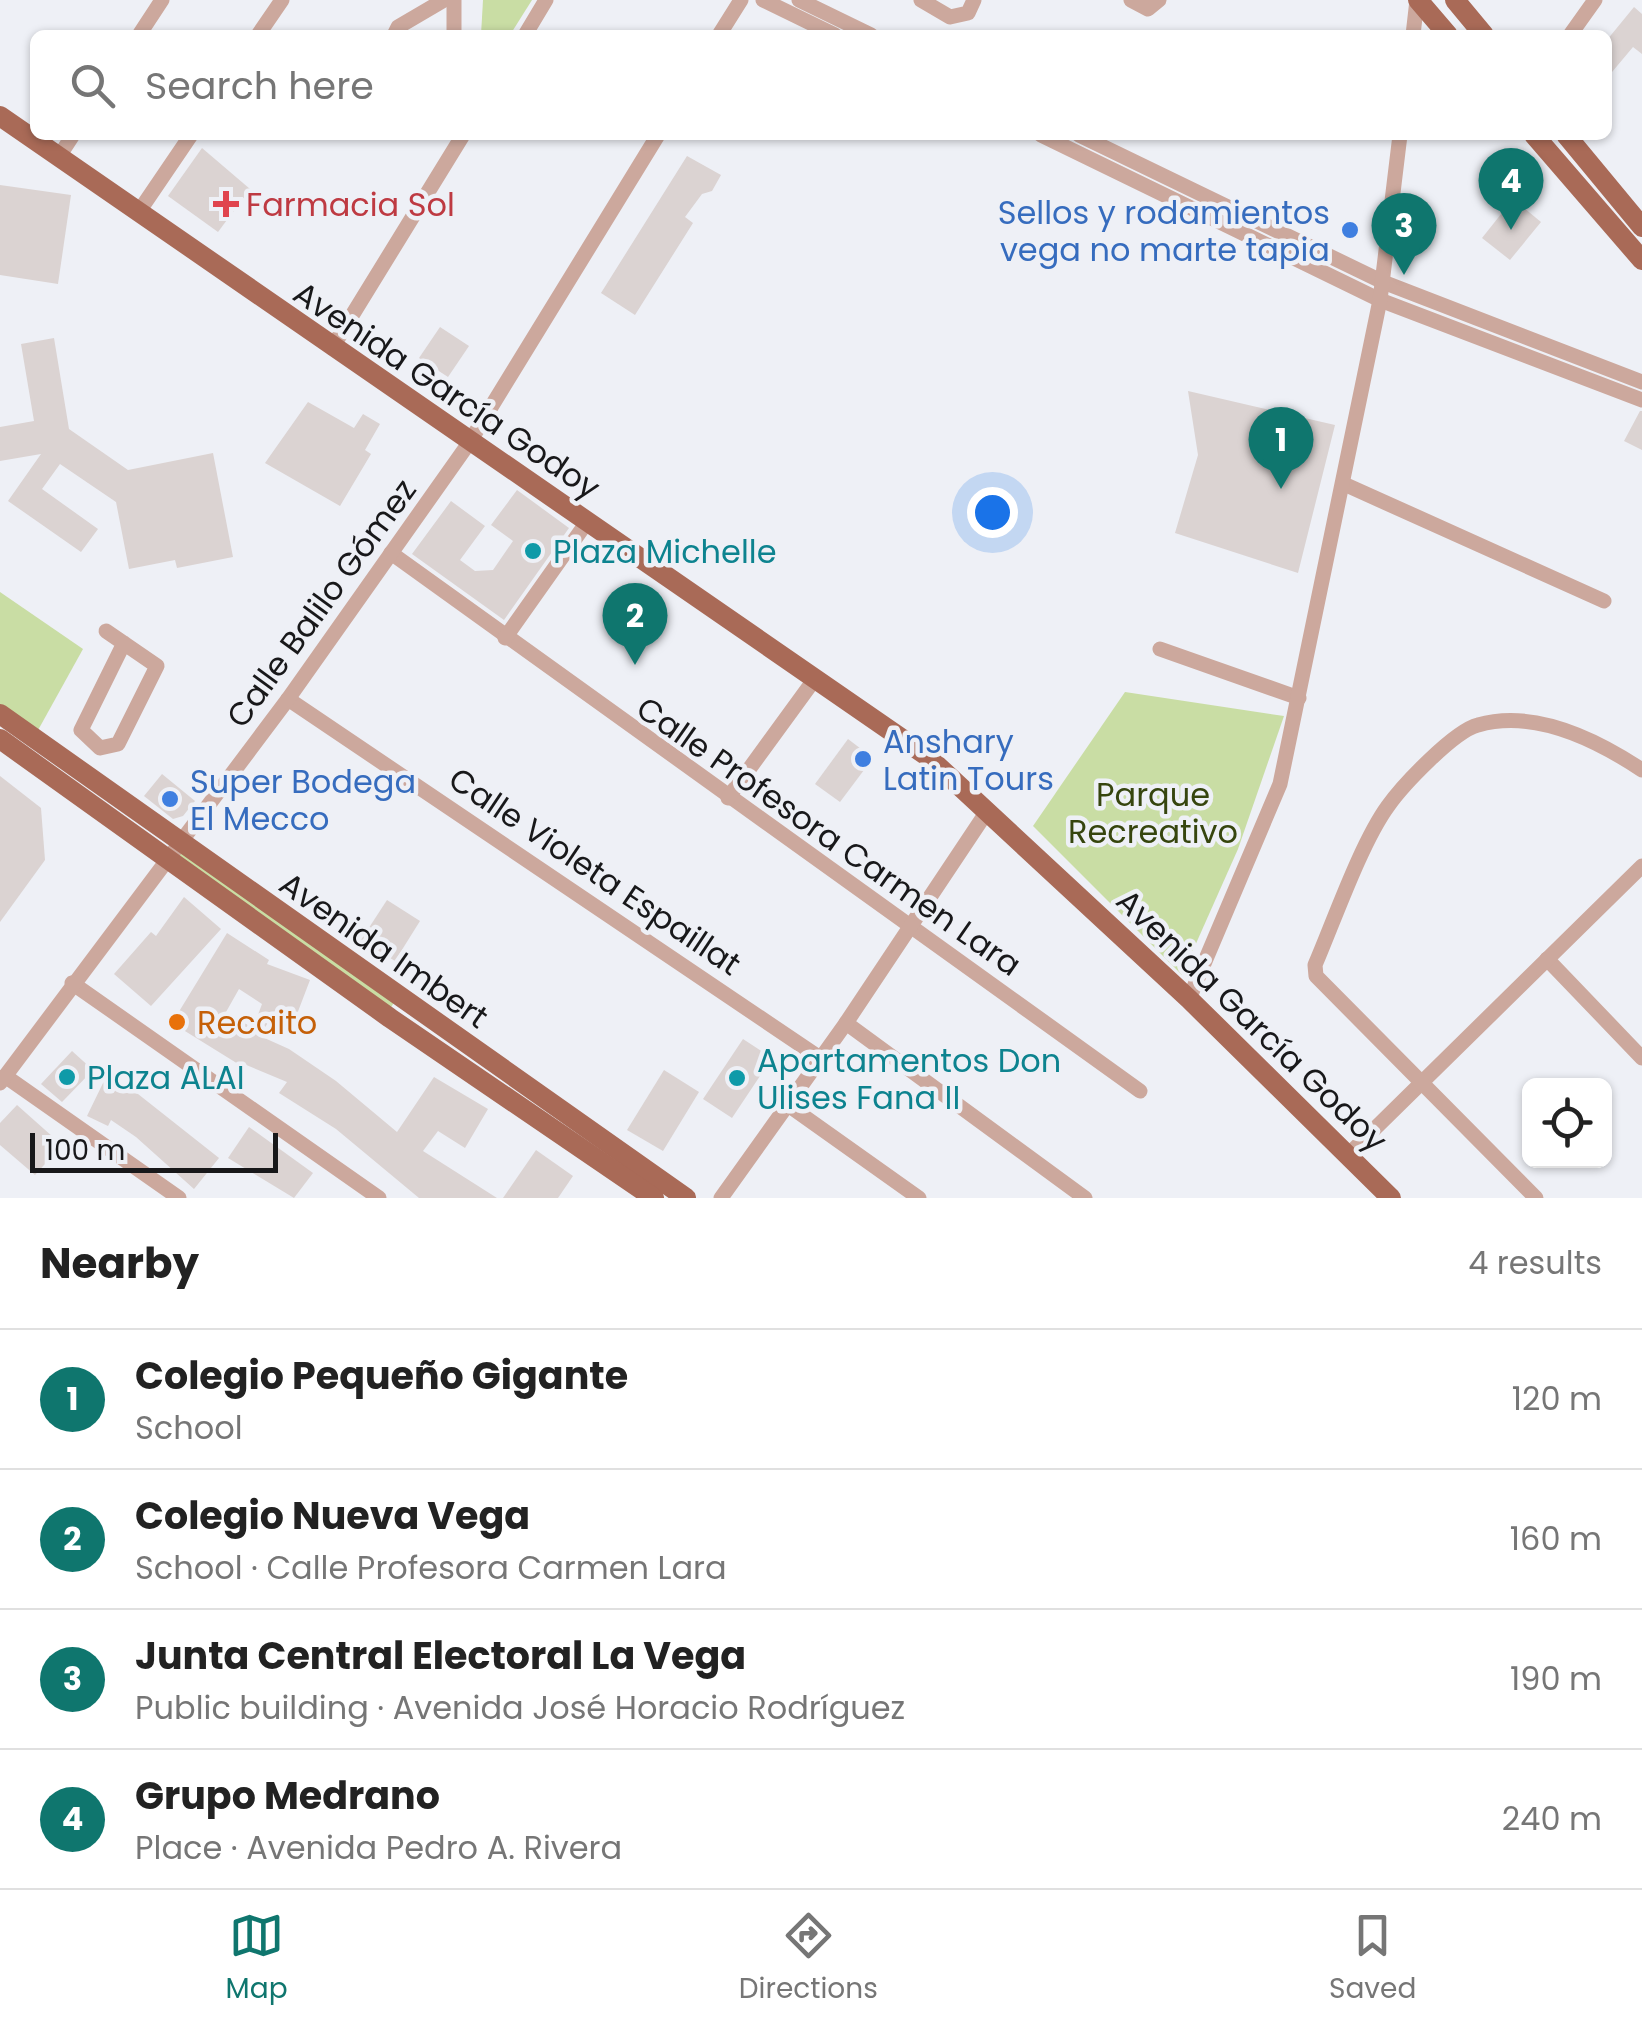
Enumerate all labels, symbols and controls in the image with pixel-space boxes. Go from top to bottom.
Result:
search box [30,30,1612,140]
icon: search [65,58,120,113]
text: Search here [145,59,374,112]
pin: 4 [1478,148,1544,230]
place label: Farmacia Sol [246,182,455,227]
place label: Sellos y rodamientos vega no marte tapia [998,190,1330,272]
pin: 3 [1372,192,1436,275]
marker: Farmacia Sol [215,193,237,215]
marker: Sellos y rodamientos vega no marte tapia [1339,219,1361,241]
street label: Avenida García Godoy [285,270,609,510]
pin: 1 [1248,406,1314,489]
street label: Calle Balilo Gómez [215,470,427,736]
your location [967,487,1018,538]
place label: Plaza Michelle [553,529,777,574]
marker: Plaza Michelle [522,540,544,562]
pin: 2 [602,582,668,665]
street label: Calle Profesora Carmen Lara [628,686,1030,986]
place label: Anshary Latin Tours [883,719,1054,801]
marker: Anshary Latin Tours [852,748,874,770]
street label: Calle Violeta Espaillat [440,756,750,986]
place label: Super Bodega El Mecco [190,759,416,841]
park label: Parque Recreativo [1068,772,1238,854]
marker: Super Bodega El Mecco [159,788,181,810]
street label: Avenida Imbert [271,861,497,1039]
street label: Avenida García Godoy [1107,878,1397,1162]
place label: Recaito [197,1000,317,1045]
marker: Recaito [166,1011,188,1033]
place label: Apartamentos Don Ulises Fana II [757,1038,1061,1120]
place label: Plaza ALAI [87,1055,245,1100]
marker: Plaza ALAI [56,1066,78,1088]
marker: Apartamentos Don Ulises Fana II [726,1067,748,1089]
map controls [1522,1078,1612,1168]
button: locate [1522,1078,1612,1168]
scale bar [30,1128,278,1172]
text: 100 m [45,1131,125,1170]
text: Nearby [40,1234,199,1293]
text: 4 results [1468,1240,1602,1285]
text: Colegio Pequeño Gigante [135,1349,628,1402]
text: 1 [66,1376,79,1421]
text: 120 m [1512,1376,1602,1421]
text: School [135,1405,243,1450]
text: Colegio Nueva Vega [135,1489,530,1542]
text: 2 [63,1516,82,1561]
text: 160 m [1510,1516,1602,1561]
text: School · Calle Profesora Carmen Lara [135,1545,727,1590]
text: Junta Central Electoral La Vega [135,1629,746,1682]
text: 3 [63,1656,82,1701]
text: 190 m [1510,1656,1602,1701]
text: Public building · Avenida José Horacio Rodríguez [135,1685,905,1730]
text: Grupo Medrano [135,1769,440,1822]
text: 4 [62,1796,83,1841]
text: 240 m [1502,1796,1602,1841]
text: Place · Avenida Pedro A. Rivera [135,1825,622,1870]
tab: Map [226,1908,288,2010]
tab: Directions [739,1908,878,2010]
tab: Saved [1329,1908,1416,2010]

